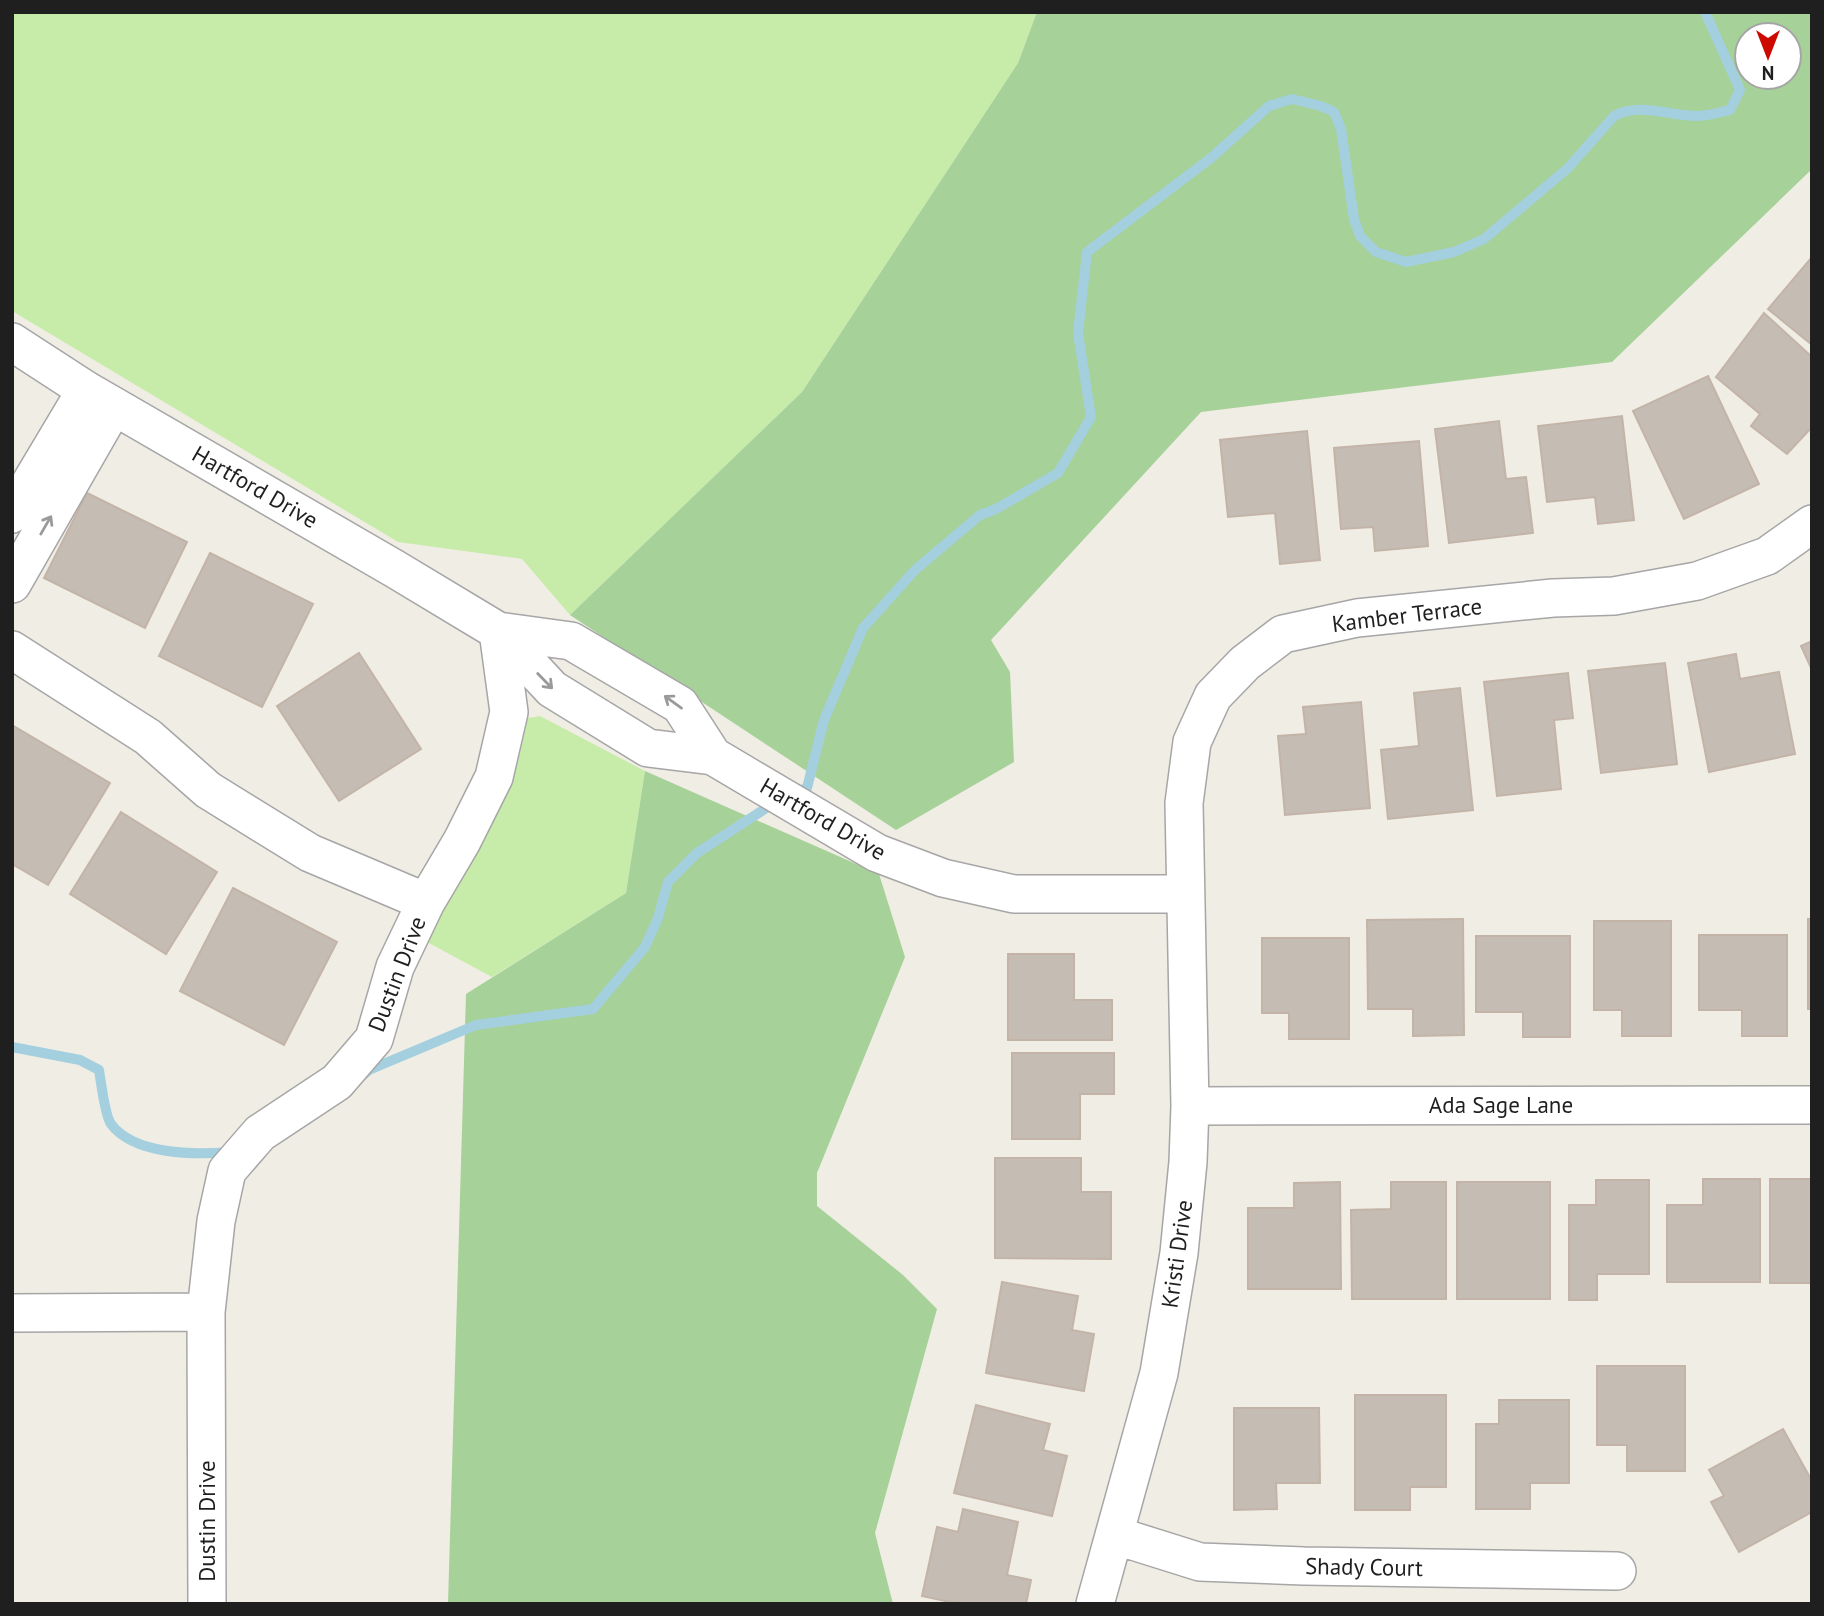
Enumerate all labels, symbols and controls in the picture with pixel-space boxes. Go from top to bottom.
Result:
north arrow [1733,21,1803,91]
text: N [1762,61,1774,85]
street label: Hartford Drive [187,439,323,534]
one-way arrow [40,515,53,536]
street label: Kamber Terrace [1330,591,1484,638]
one-way arrow [536,672,553,689]
one-way arrow [664,695,682,710]
street label: Hartford Drive [755,771,891,866]
street label: Dustin Drive [361,912,432,1036]
street label: Ada Sage Lane [1429,1090,1573,1119]
street label: Kristi Drive [1155,1198,1198,1310]
street label: Dustin Drive [192,1460,221,1582]
street label: Shady Court [1305,1551,1423,1582]

